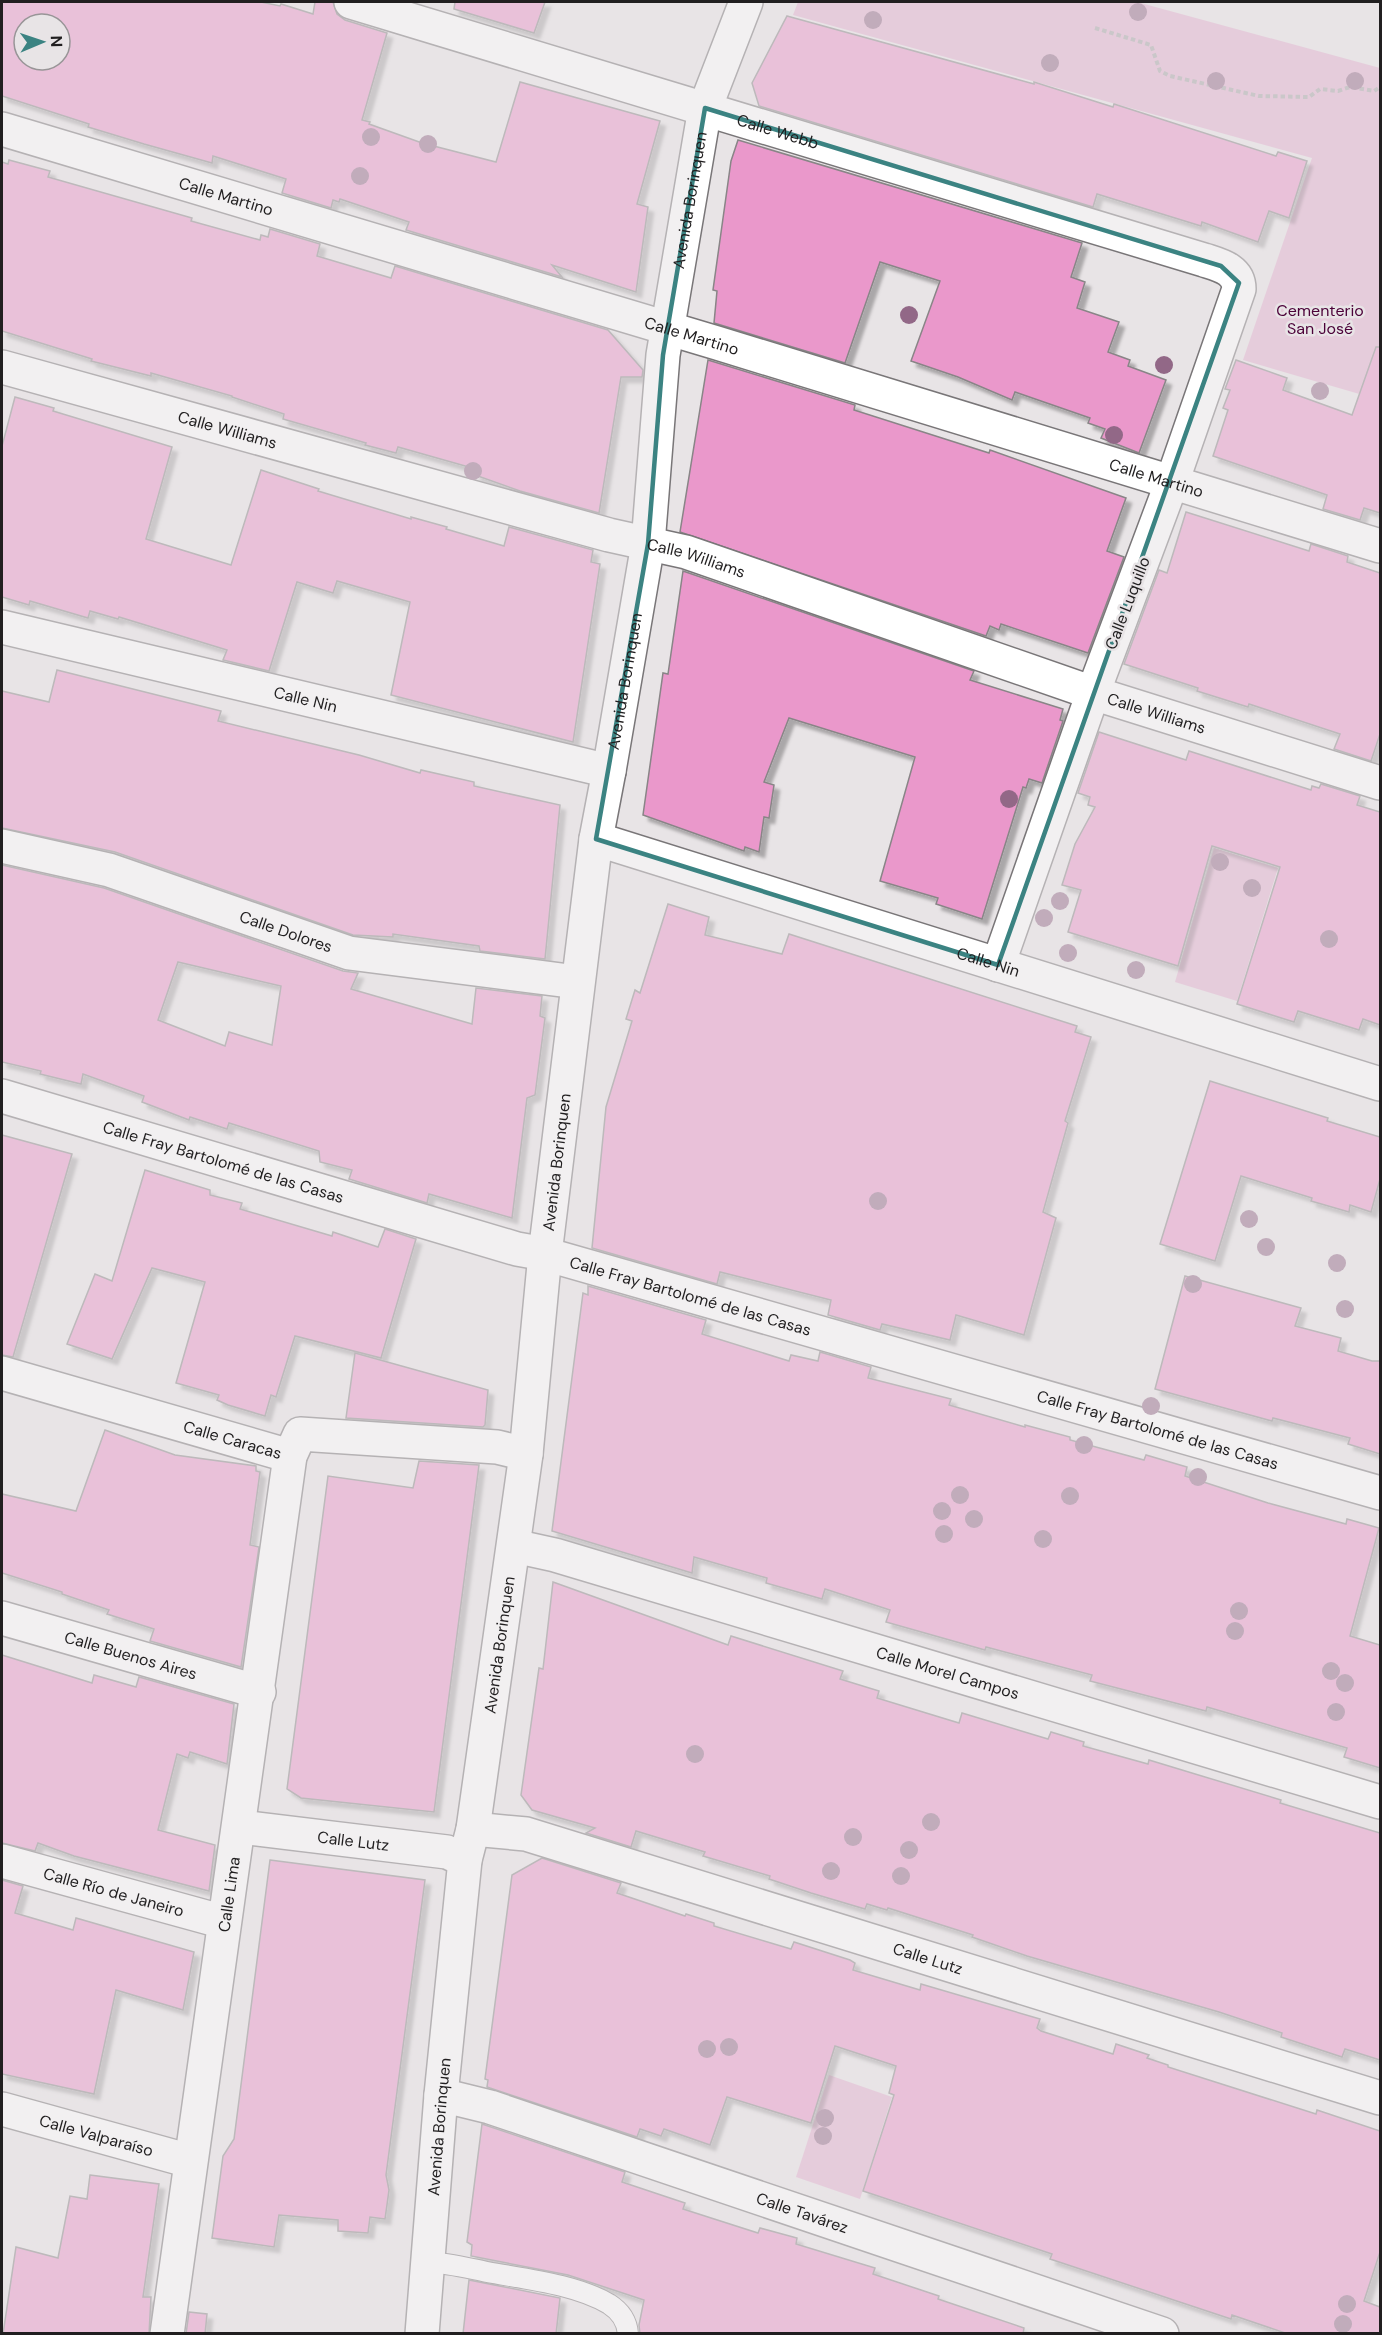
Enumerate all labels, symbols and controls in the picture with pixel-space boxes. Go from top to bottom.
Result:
north arrow [12,12,72,72]
text: N [46,35,67,48]
street label: Calle Webb [734,109,821,154]
street label: Avenida Borinquen [668,130,712,270]
street label: Calle Martino [176,173,276,221]
park label: Cementerio San José [1276,300,1364,339]
street label: Calle Martino [642,312,741,360]
street label: Calle Williams [175,406,279,454]
street label: Calle Martino [1107,454,1206,502]
street label: Calle Williams [645,534,748,583]
street label: Calle Luquillo [1100,554,1155,653]
street label: Avenida Borinquen [603,611,647,751]
street label: Calle Nin [272,682,339,717]
street label: Calle Williams [1105,688,1208,739]
street label: Calle Dolores [237,906,335,957]
street label: Calle Nin [954,942,1022,982]
street label: Avenida Borinquen [538,1092,576,1232]
street label: Calle Fray Bartolomé de las Casas [100,1117,346,1208]
street label: Calle Fray Bartolomé de las Casas [567,1252,814,1341]
street label: Calle Fray Bartolomé de las Casas [1034,1385,1281,1474]
street label: Calle Caracas [181,1416,284,1464]
street label: Avenida Borinquen [479,1575,520,1715]
street label: Calle Buenos Aires [62,1627,199,1685]
street label: Calle Morel Campos [874,1642,1022,1704]
street label: Calle Lutz [316,1826,390,1856]
street label: Calle Lima [213,1855,245,1933]
street label: Calle Río de Janeiro [41,1863,186,1922]
street label: Calle Lutz [890,1938,965,1979]
street label: Avenida Borinquen [423,2057,456,2197]
street label: Calle Valparaíso [37,2110,156,2161]
street label: Calle Tavárez [753,2188,851,2238]

